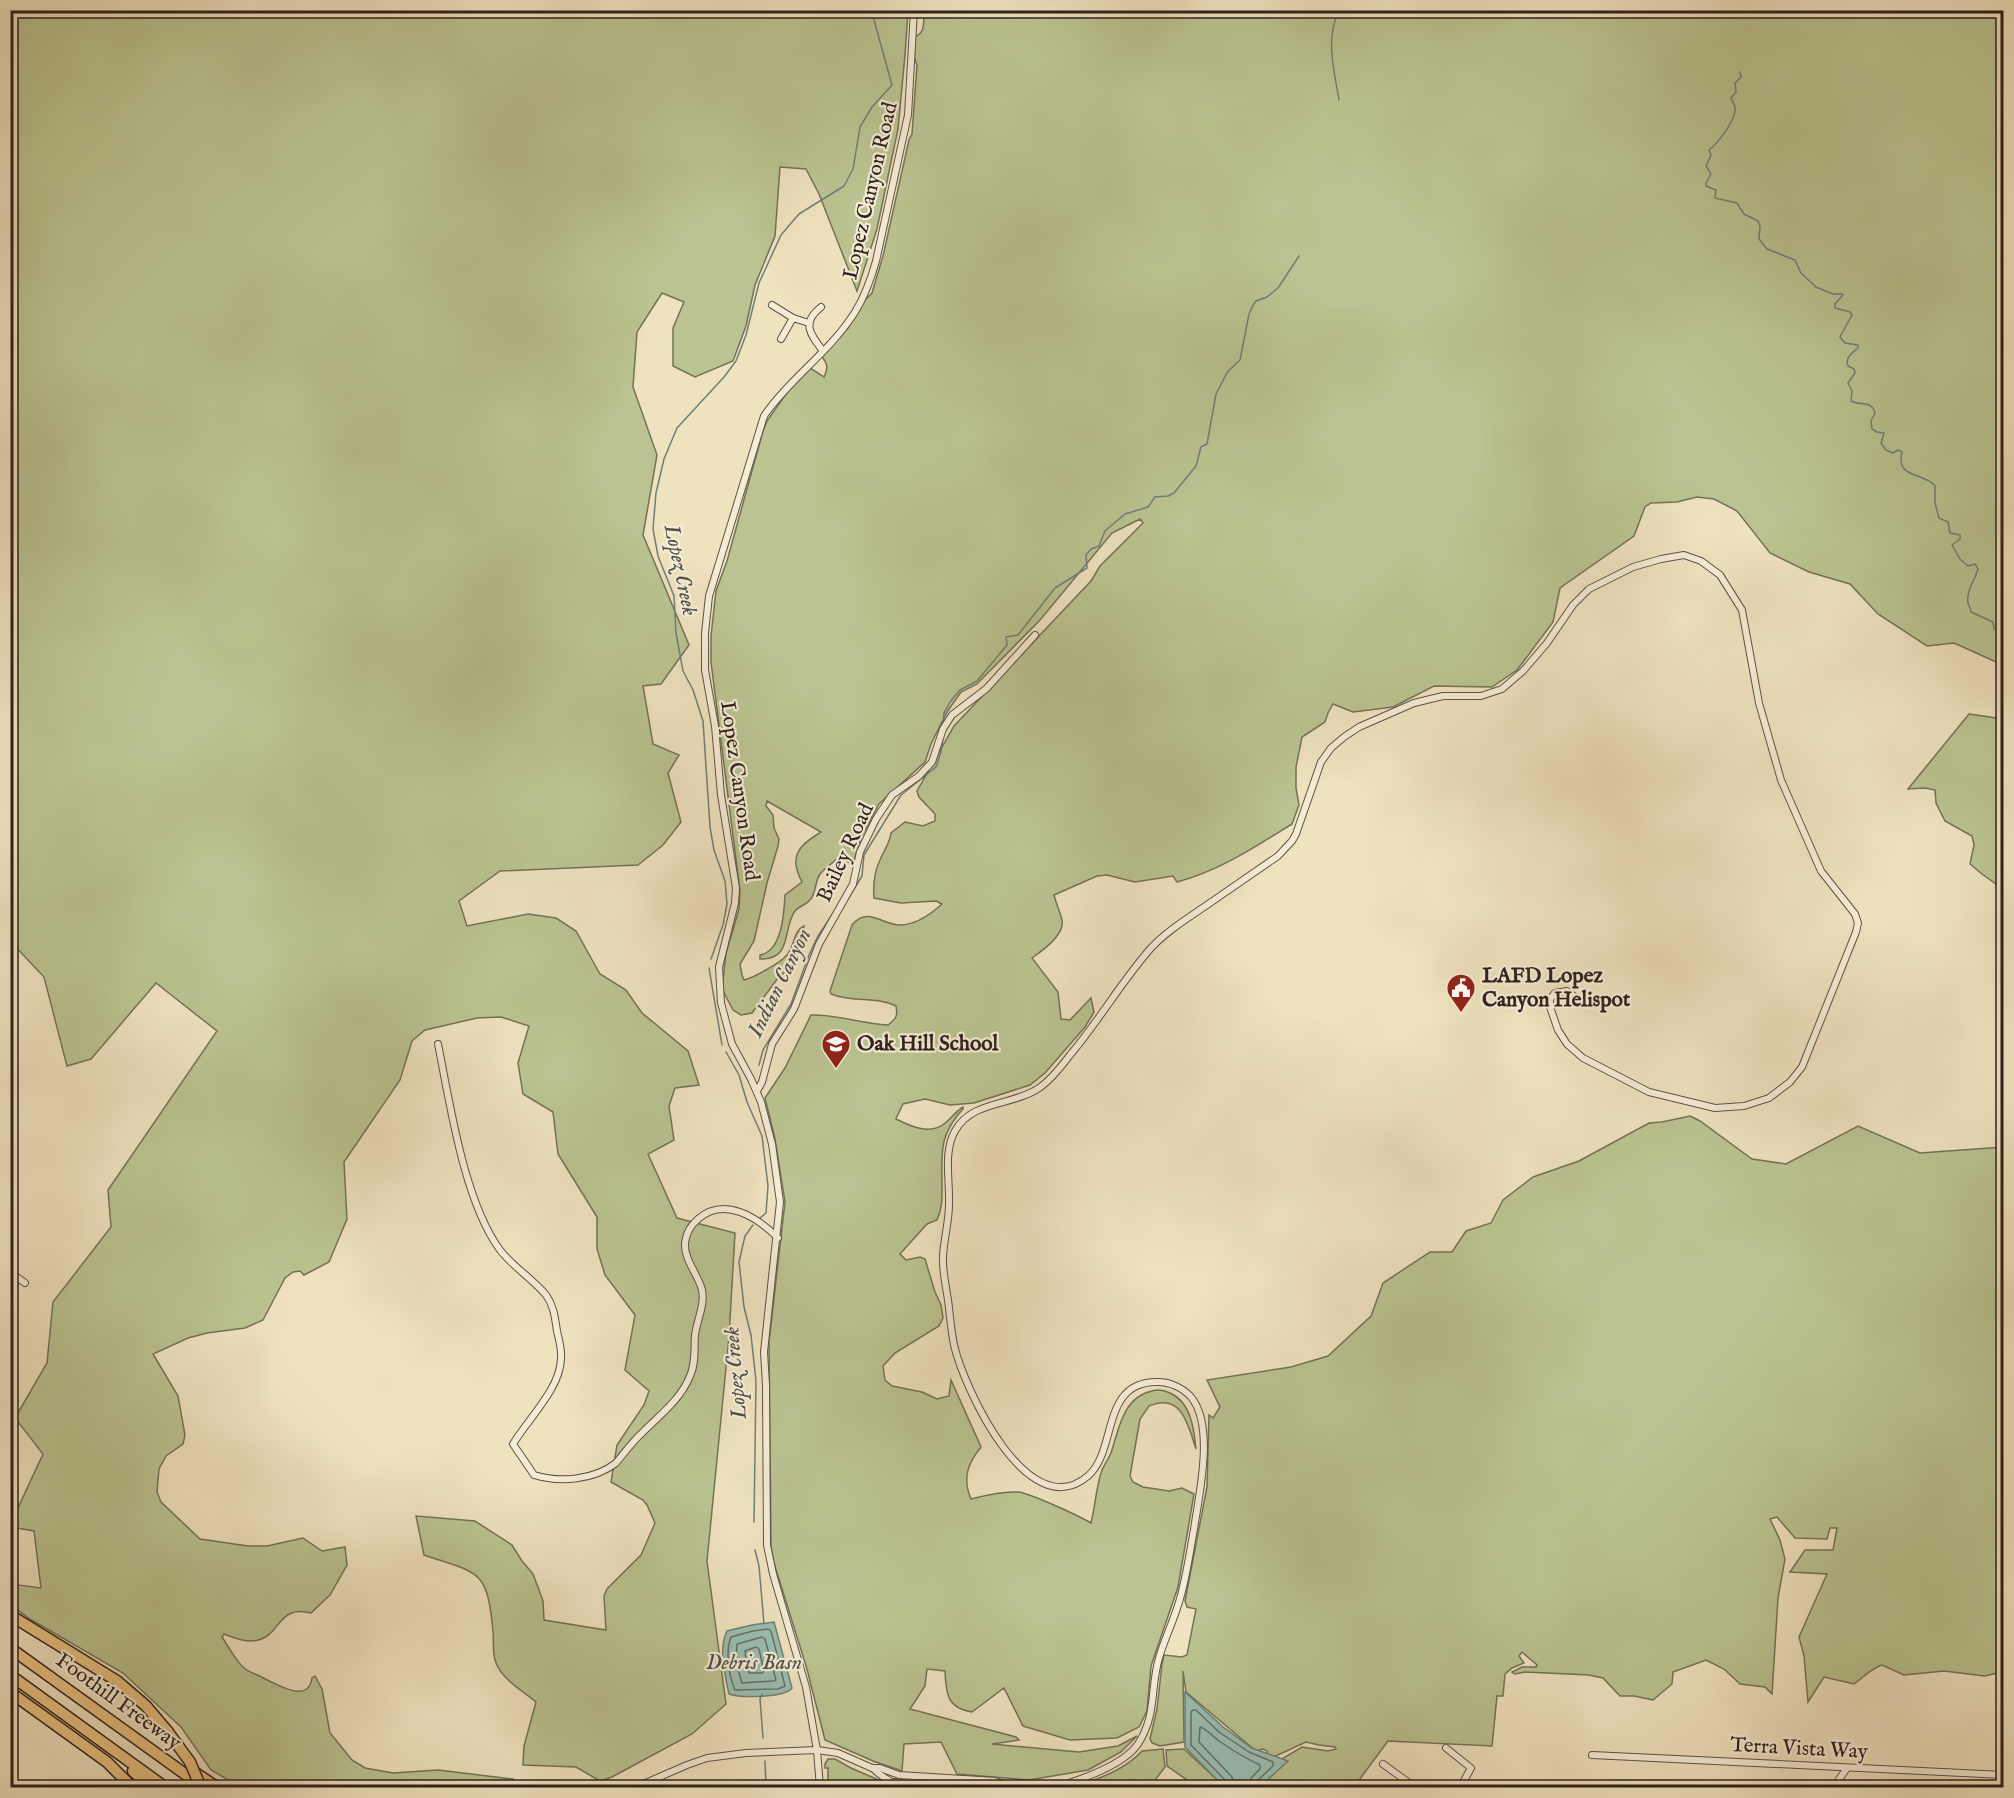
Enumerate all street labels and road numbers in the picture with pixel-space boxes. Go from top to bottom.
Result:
street label: Lopez Canyon Road [837,99,905,282]
street label: Lopez Canyon Road [713,699,765,883]
street label: Bailey Road [811,798,881,907]
street label: Foothill Freeway [50,1647,187,1757]
street label: Terra Vista Way [1730,1732,1869,1766]

